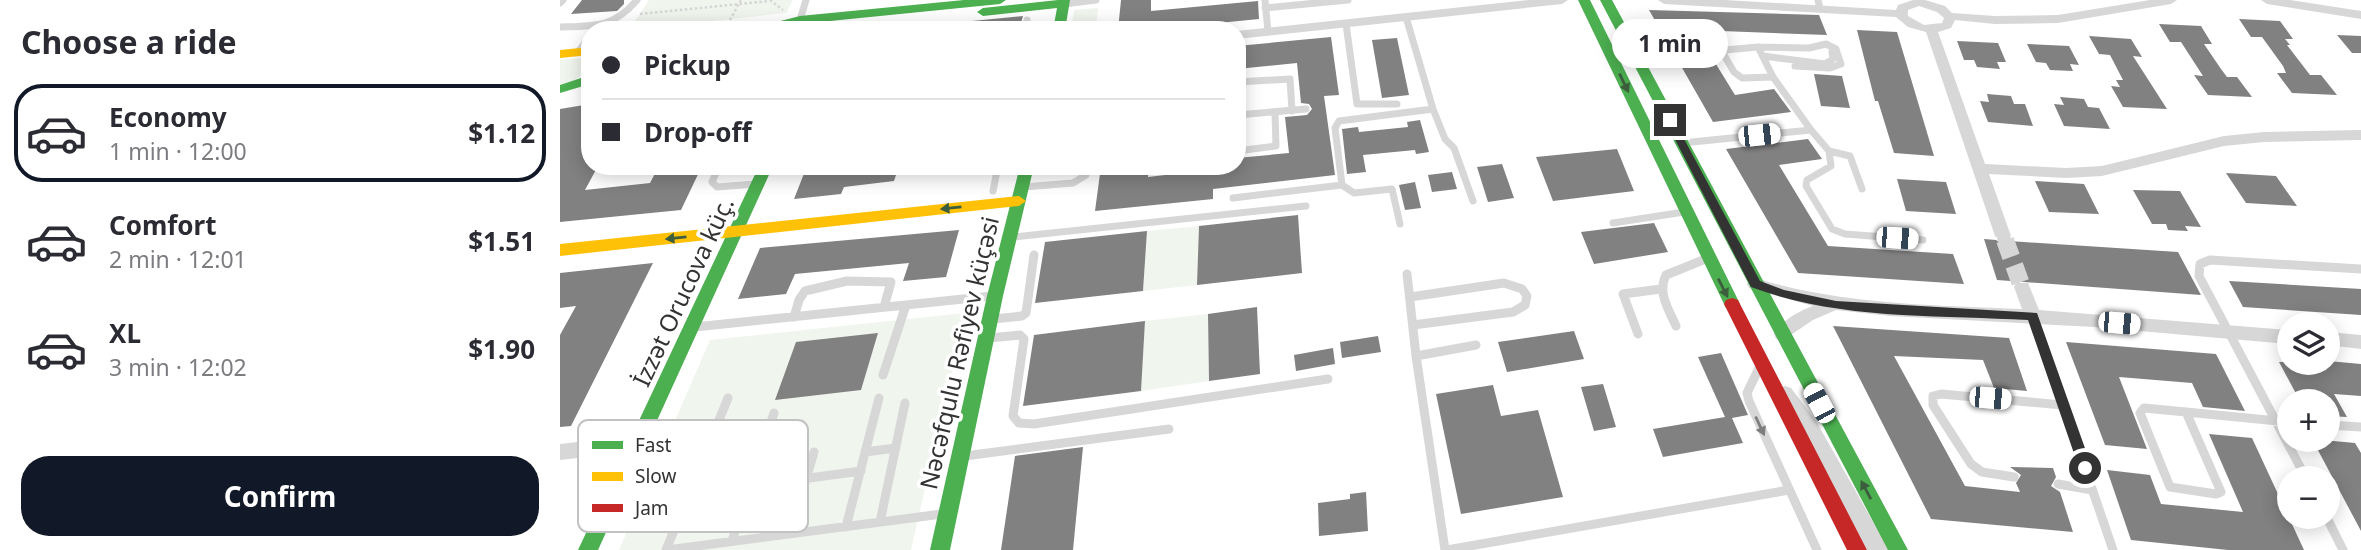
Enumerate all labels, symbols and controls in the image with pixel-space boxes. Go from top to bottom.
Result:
callout: 1 min [1612,18,1728,68]
text: Choose a ride [21,20,237,63]
text: 1 min [1638,27,1702,59]
text: Pickup [644,47,731,83]
one-way arrow [1619,73,1630,93]
text: Economy [109,99,227,135]
icon: car [25,102,88,165]
route end [1654,104,1686,136]
text: Drop-off [644,114,751,150]
text: $1.12 [468,115,535,151]
car [1738,122,1781,148]
text: 1 min · 12:00 [109,135,247,167]
street label: İzzət Orucova küç. [624,191,741,392]
one-way arrow [940,203,962,214]
text: Comfort [109,207,217,243]
icon: car [25,210,88,273]
street label: Nəcəfqulu Rəfiyev küçəsi [911,213,1006,492]
text: $1.51 [468,223,535,259]
car [1876,226,1919,250]
one-way arrow [665,232,687,243]
text: 2 min · 12:01 [109,243,247,275]
one-way arrow [1718,278,1729,298]
car [2098,311,2141,335]
map controls [2277,312,2340,529]
button: layers [2277,312,2340,375]
text: XL [109,315,141,351]
icon: car [25,318,88,381]
text: $1.90 [468,331,535,367]
text: 3 min · 12:02 [109,351,247,383]
car [1800,380,1839,426]
car [1969,386,2012,410]
button: + [2277,389,2340,452]
one-way arrow [1754,416,1766,436]
legend [578,420,808,532]
text: Fast [635,432,672,458]
route start [2069,452,2101,484]
button: Confirm [21,456,539,536]
text: Slow [635,463,676,489]
button: − [2277,466,2340,529]
one-way arrow [1860,480,1872,500]
text: Jam [633,495,669,521]

